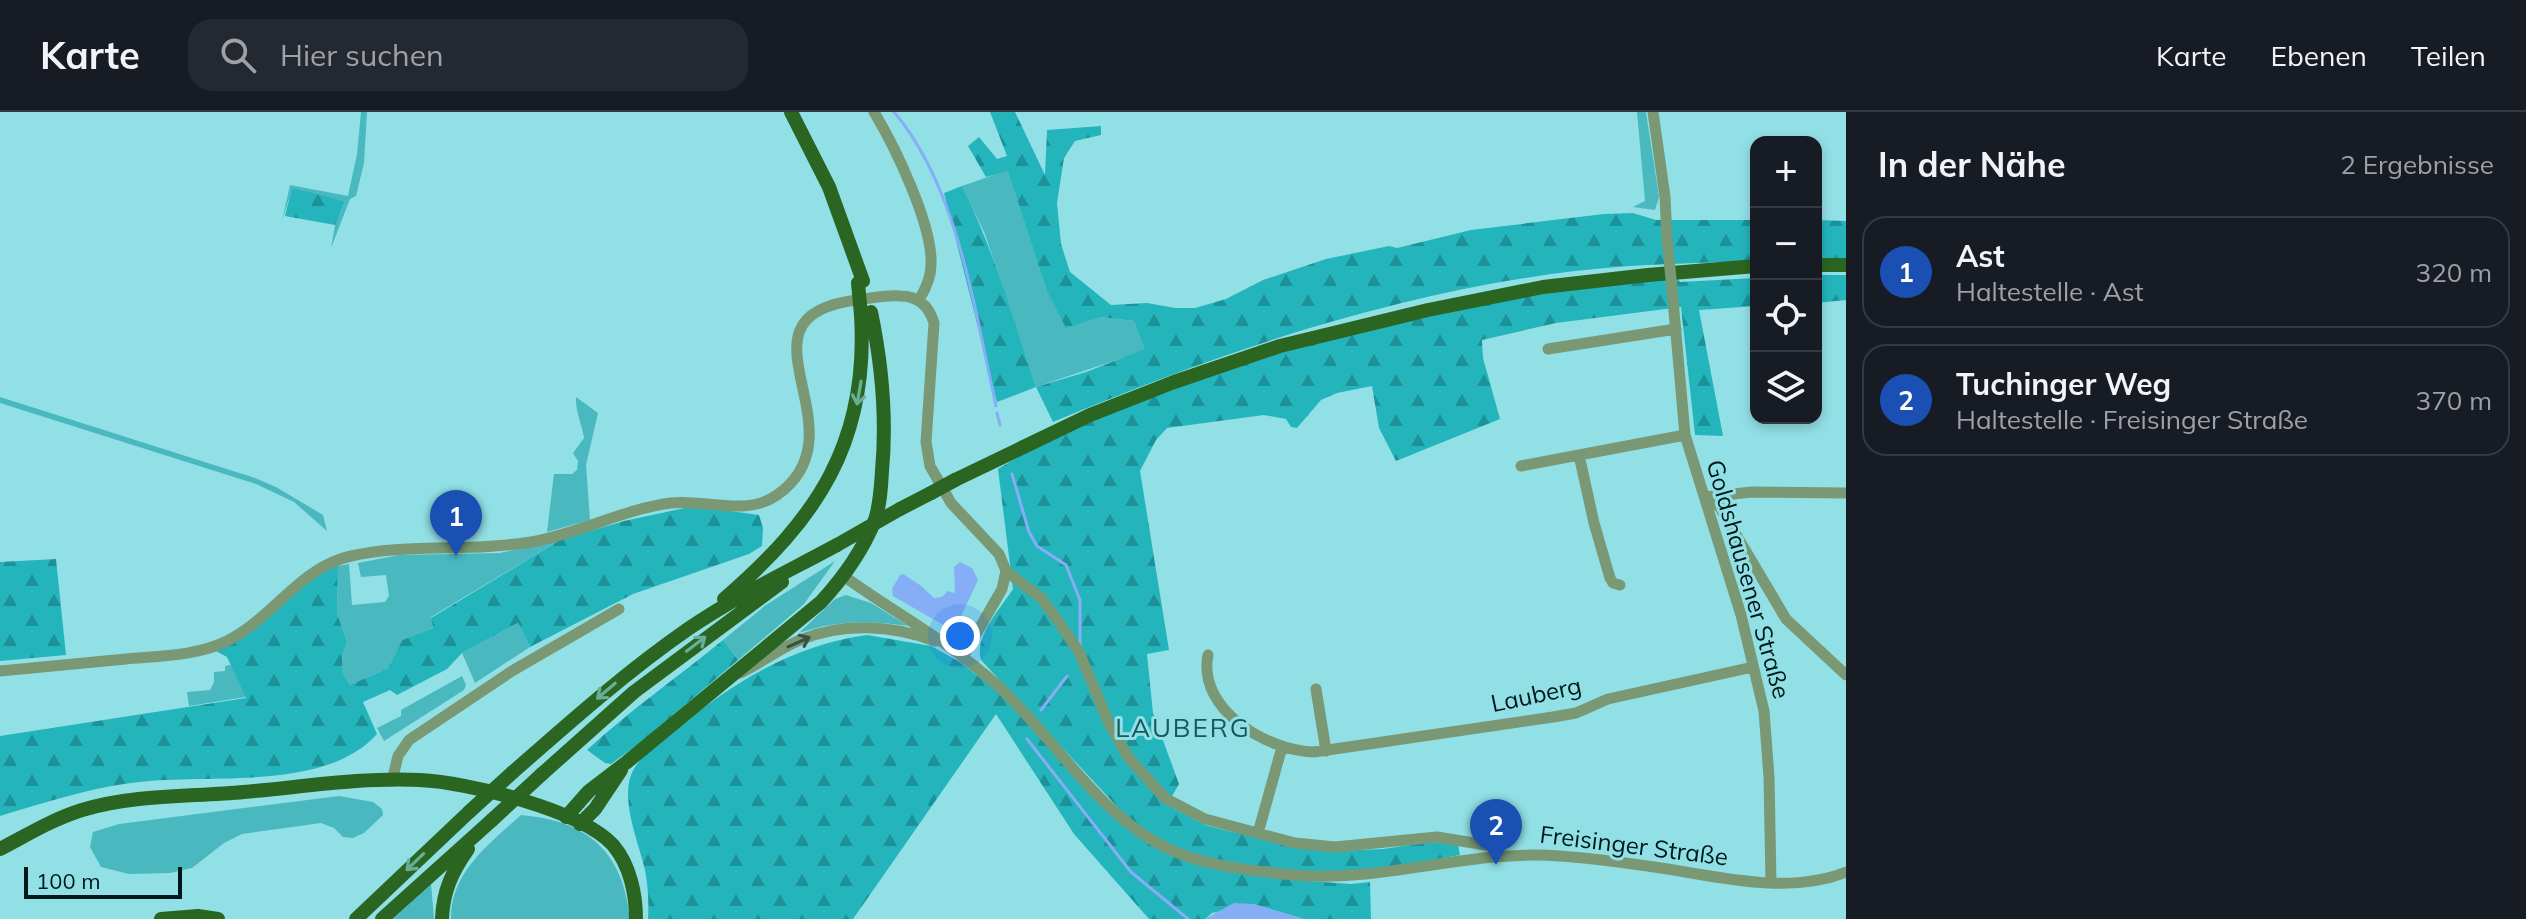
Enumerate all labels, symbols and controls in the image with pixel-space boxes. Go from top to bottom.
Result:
search box [188,19,748,91]
text: Karte [40,31,140,79]
icon: search [216,33,260,77]
text: Hier suchen [280,36,444,74]
text: Karte [2156,38,2226,73]
text: Ebenen [2270,38,2367,73]
text: Teilen [2411,38,2486,73]
map controls [1750,136,1822,424]
button: + [1750,136,1822,208]
text: In der Nähe [1878,143,2066,186]
text: 2 Ergebnisse [2340,148,2494,181]
button: − [1750,208,1822,280]
text: Ast [1956,237,2005,275]
text: 1 [1898,256,1914,289]
text: 320 m [2416,256,2492,289]
text: Haltestelle · Ast [1956,275,2144,308]
button: locate [1750,280,1822,352]
button: layers [1750,352,1822,424]
text: Tuchinger Weg [1956,365,2171,403]
one-way arrow [850,380,865,405]
text: 2 [1898,384,1914,417]
text: 370 m [2416,384,2492,417]
text: Haltestelle · Freisinger Straße [1956,403,2308,436]
street label: Goldshausener Straße [1701,456,1797,702]
pin: 1 [430,490,482,556]
your location [940,616,980,656]
one-way arrow [786,633,811,648]
one-way arrow [684,636,706,652]
street label: Lauberg [1488,670,1584,718]
one-way arrow [596,682,617,700]
district label: LAUBERG [1115,711,1251,744]
pin: 2 [1470,799,1522,865]
street label: Freisinger Straße [1538,819,1730,871]
one-way arrow [405,853,425,872]
scale bar [24,863,182,899]
text: 100 m [36,867,101,895]

